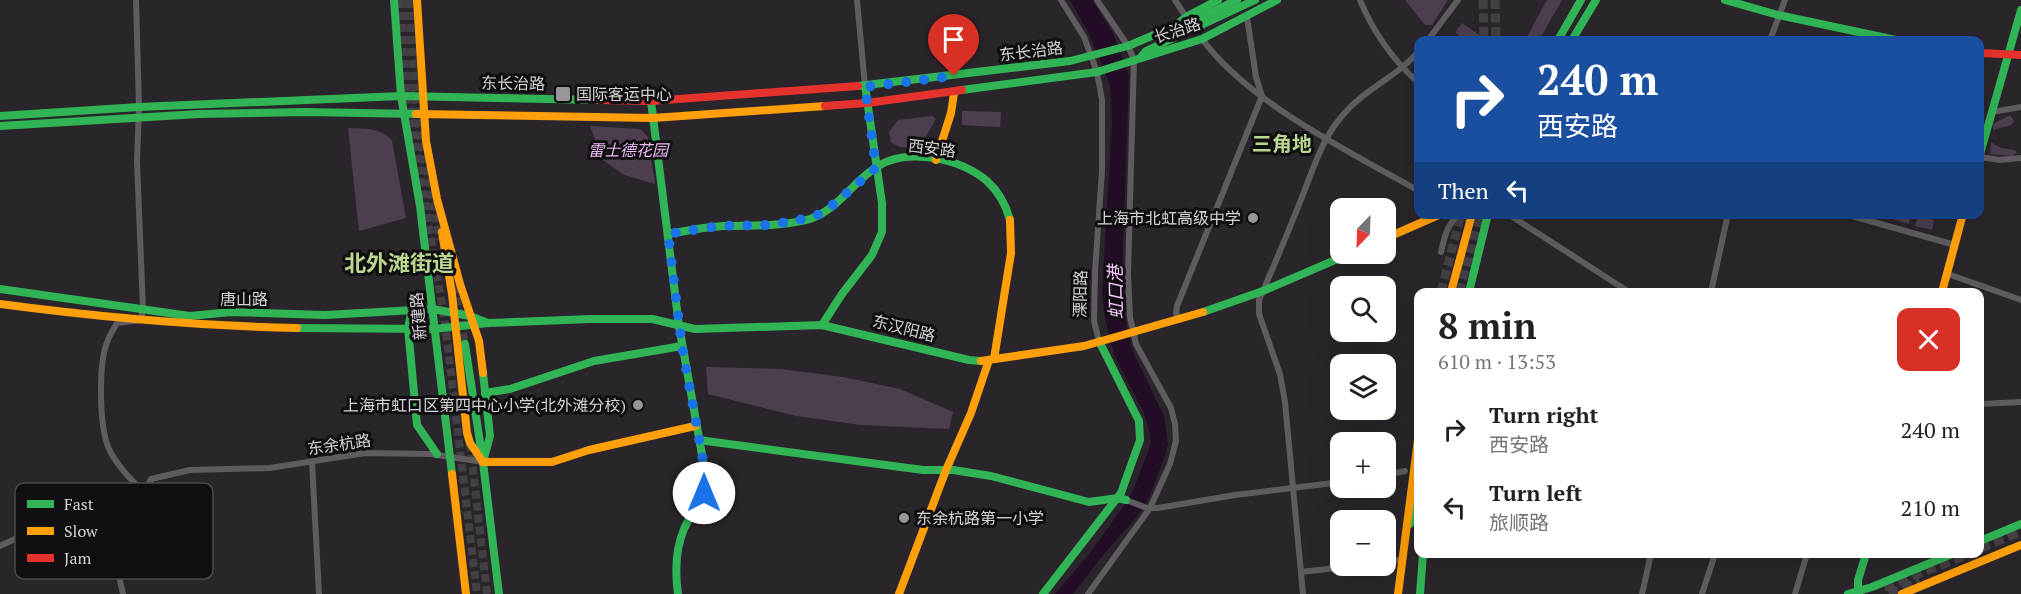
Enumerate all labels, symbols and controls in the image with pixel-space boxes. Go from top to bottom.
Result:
street label: 长治路 [1151,12,1203,48]
pin [928,14,979,76]
icon: arrive [937,23,970,56]
street label: 东长治路 [998,36,1064,66]
text: 240 m [1537,51,1658,107]
icon: right [1438,60,1516,138]
street label: 东长治路 [481,71,545,95]
place label: 国际客运中心 [576,83,672,105]
marker: 国际客运中心 [554,85,572,103]
text: 西安路 [1537,108,1618,144]
district label: 三角地 [1252,130,1312,157]
street label: 西安路 [907,134,957,162]
park label: 雷士德花园 [588,139,670,161]
icon: left [1501,174,1534,207]
text: Then [1438,176,1489,205]
north arrow [1330,198,1396,264]
map controls [1330,198,1396,576]
place label: 上海市北虹高级中学 [1097,207,1241,229]
marker: 上海市北虹高级中学 [1246,211,1260,225]
district label: 北外滩街道 [344,248,454,277]
water label: 虹口港 [1102,262,1127,319]
street label: 溧阳路 [1069,270,1091,318]
button: search [1330,276,1396,342]
street label: 唐山路 [220,288,268,310]
street label: 新建路 [405,291,431,341]
text: 8 min [1438,302,1536,349]
button: close [1897,308,1960,371]
street label: 东汉阳路 [870,310,938,346]
text: 610 m · 13:53 [1438,348,1556,375]
button: layers [1330,354,1396,420]
place label: 上海市虹口区第四中心小学(北外滩分校) [343,394,626,416]
marker: 上海市虹口区第四中心小学(北外滩分校) [631,398,645,412]
text: Turn right [1489,400,1598,429]
icon: right [1438,413,1471,446]
text: 240 m [1900,415,1960,444]
street label: 东余杭路 [306,429,372,459]
text: 西安路 [1489,431,1549,458]
button: + [1330,432,1396,498]
position arrow [672,461,736,525]
text: Turn left [1489,478,1582,507]
legend [15,483,213,579]
icon: left [1438,491,1471,524]
text: Fast [64,493,94,515]
text: 210 m [1900,493,1960,522]
place label: 东余杭路第一小学 [916,507,1044,529]
text: 旅顺路 [1489,509,1549,536]
button: − [1330,510,1396,576]
marker: 东余杭路第一小学 [897,511,911,525]
text: Slow [64,520,98,542]
text: Jam [64,547,92,569]

